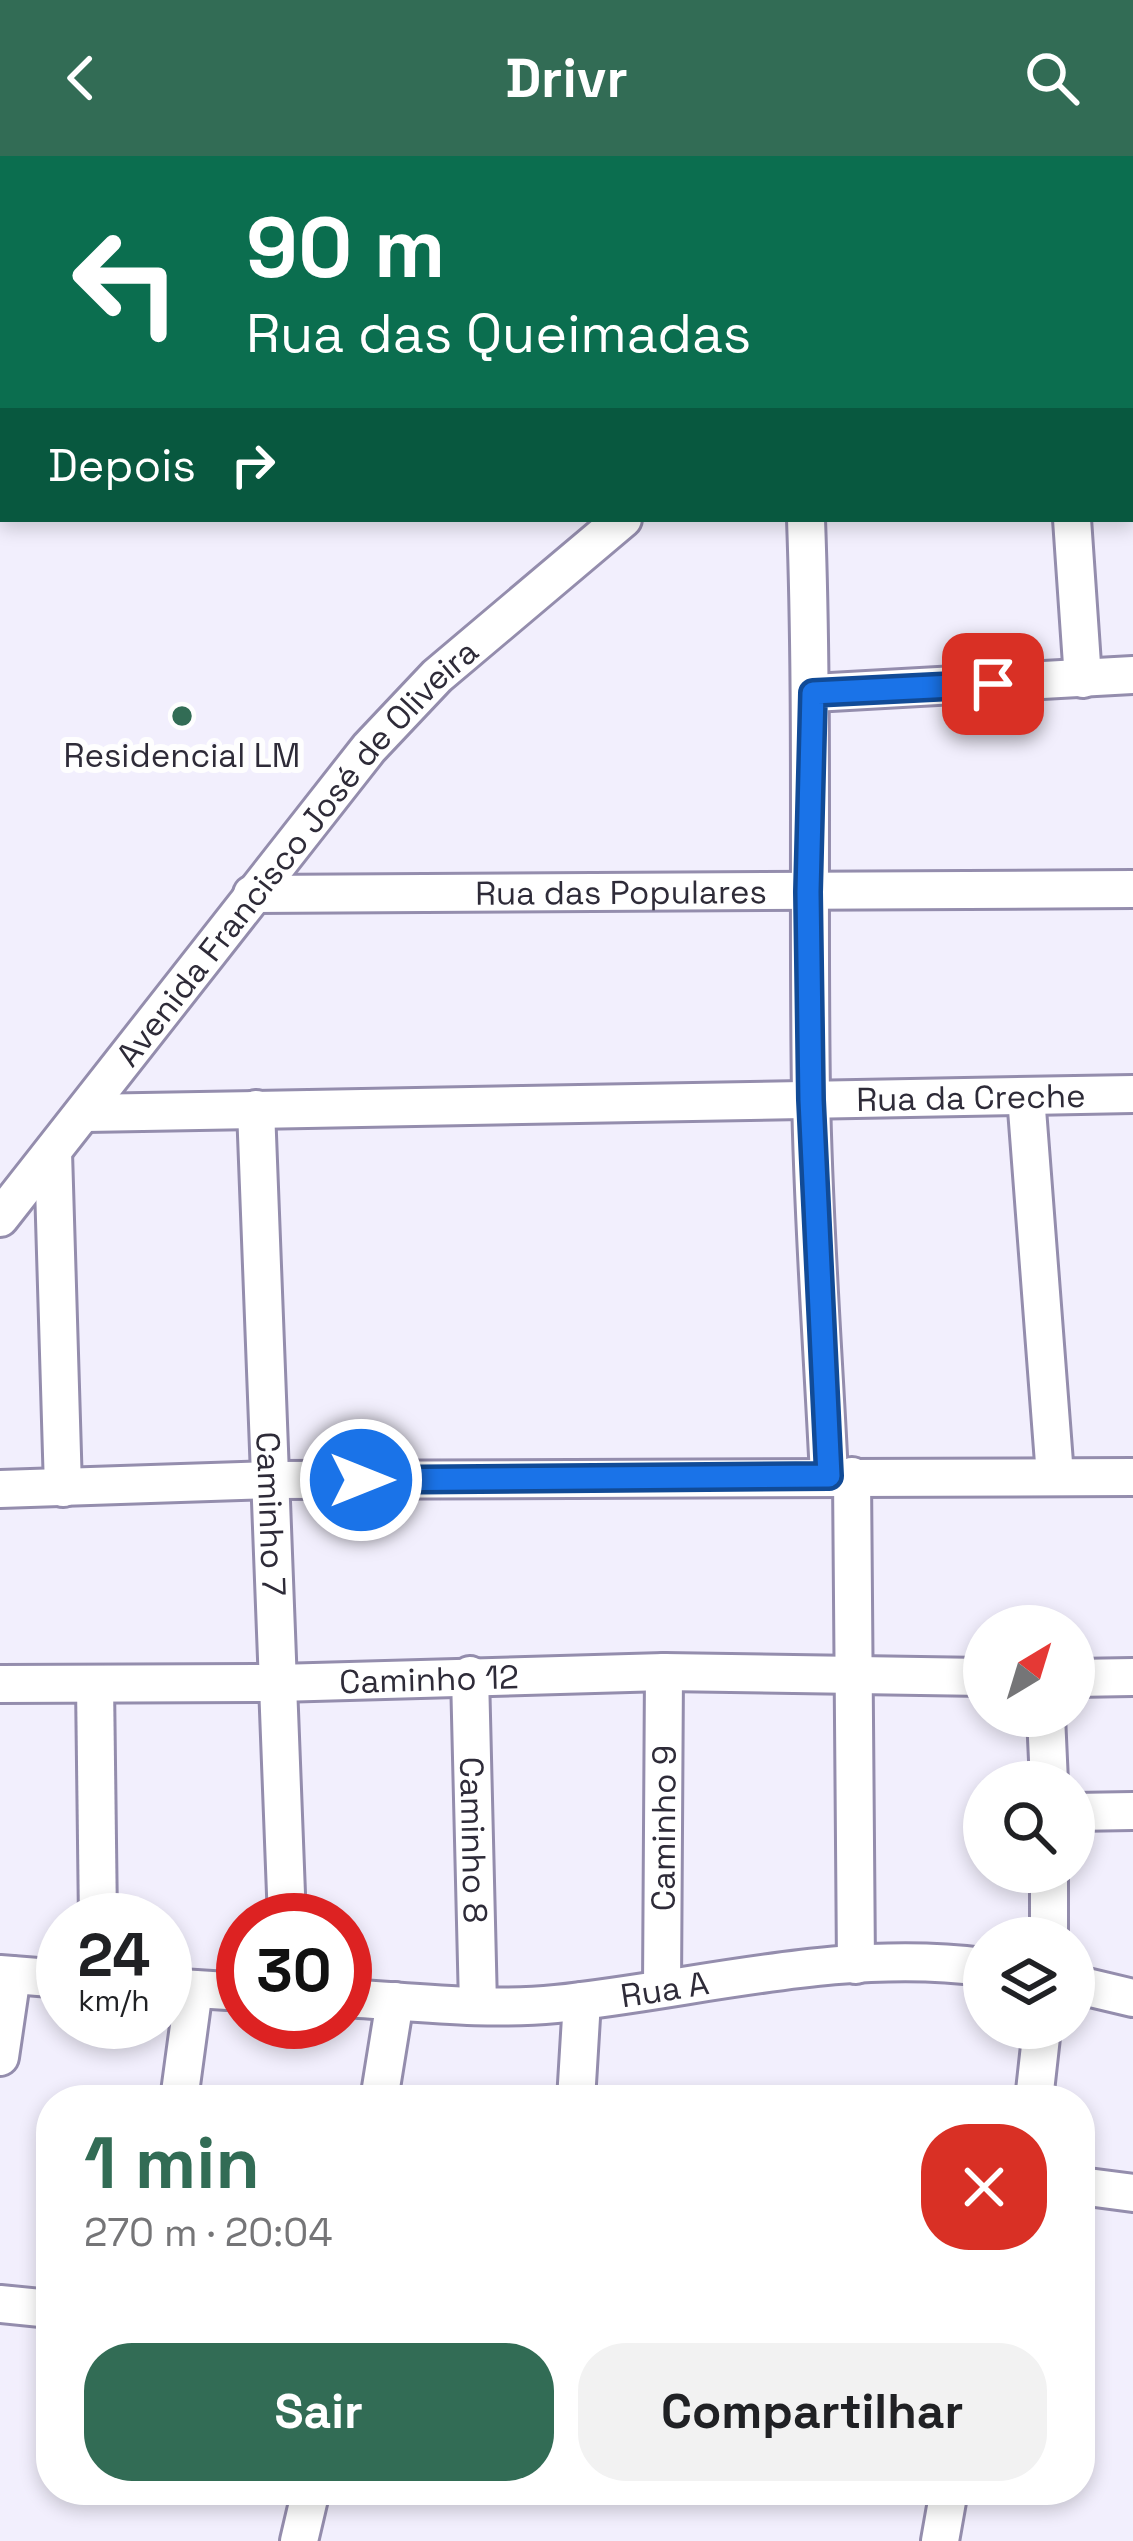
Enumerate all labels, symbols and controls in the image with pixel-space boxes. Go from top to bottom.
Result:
text: Drivr [505,44,628,113]
icon: back [48,45,114,111]
icon: search [1019,45,1085,111]
text: 90 m [246,194,445,302]
icon: left [48,204,204,360]
text: Rua das Queimadas [246,299,751,368]
icon: right [220,432,286,498]
text: Depois [48,437,196,494]
street label: Avenida Francisco José de Oliveira [107,631,487,1075]
pin [942,633,1044,735]
icon: arrive [960,651,1026,717]
marker: Residencial LM [169,703,195,729]
place label: Residencial LM [64,735,300,777]
street label: Rua das Populares [475,871,767,915]
street label: Rua da Creche [856,1075,1086,1121]
position arrow [298,1417,424,1543]
street label: Caminho 7 [246,1431,295,1597]
north arrow [963,1605,1095,1737]
map controls [963,1605,1095,2049]
street label: Caminho 12 [339,1656,519,1703]
street label: Caminho 9 [642,1745,686,1911]
street label: Caminho 8 [450,1756,496,1924]
button: search [963,1761,1095,1893]
speed limit sign: 30 [216,1893,372,2049]
text: 24 [78,1917,150,1994]
button: layers [963,1917,1095,2049]
street label: Rua A [618,1962,712,2017]
text: km/h [78,1981,150,2020]
text: 1 min [84,2117,260,2209]
button: close [921,2124,1047,2250]
text: 270 m · 20:04 [84,2208,333,2257]
button: Sair [84,2343,554,2481]
button: Compartilhar [578,2343,1047,2481]

